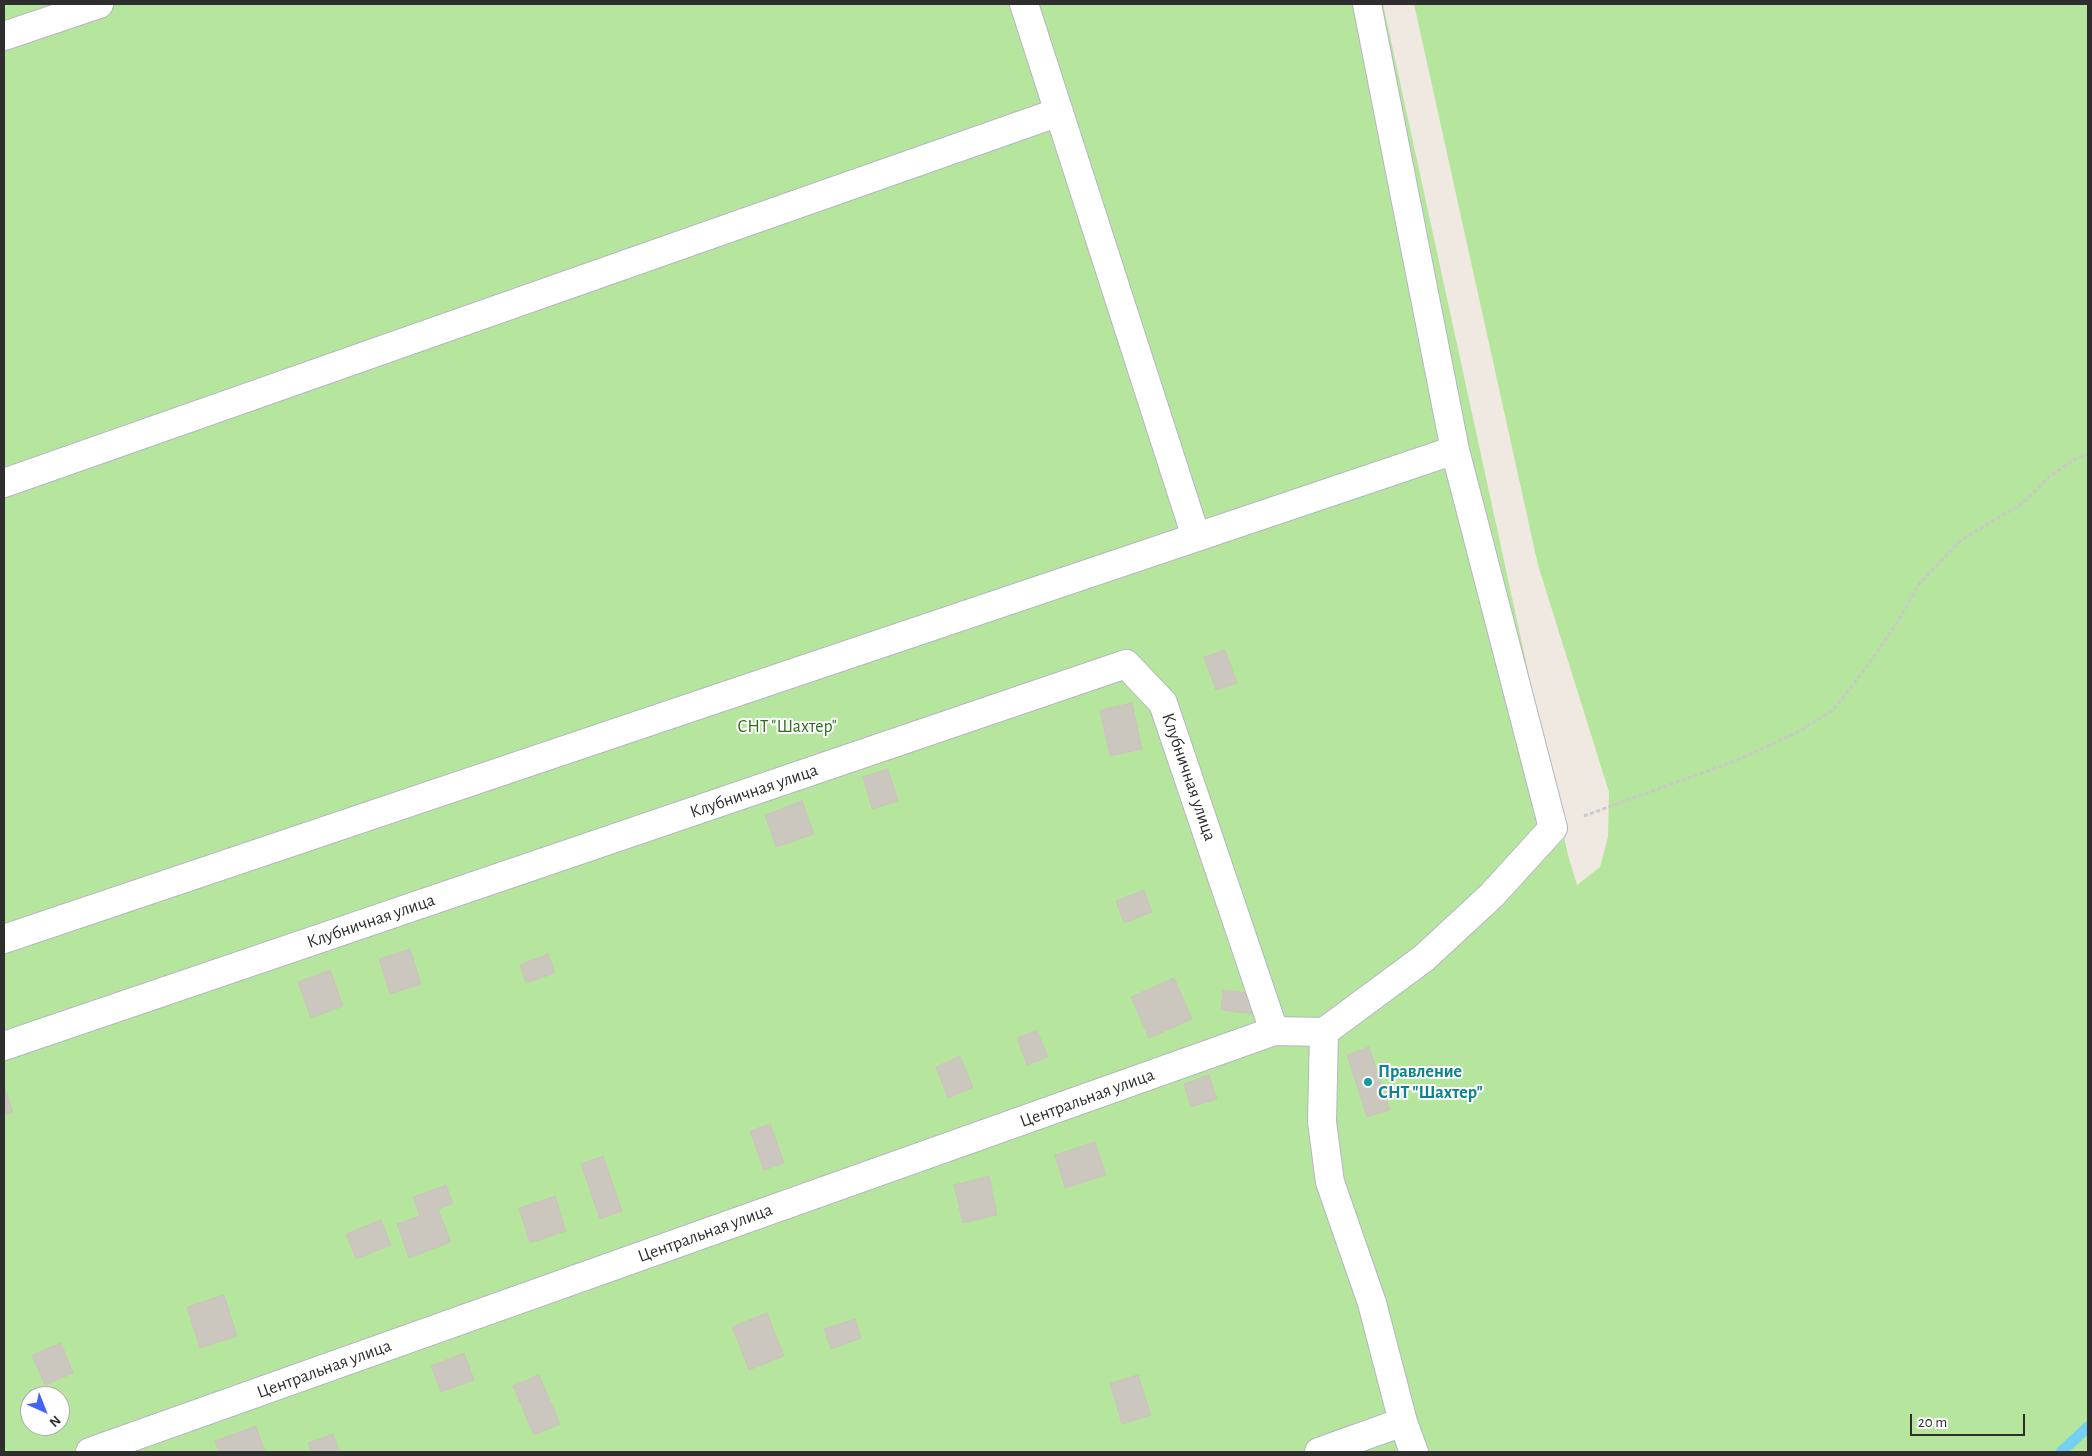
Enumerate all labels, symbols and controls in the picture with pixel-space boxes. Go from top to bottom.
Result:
street label: Клубничная улица [1157,710,1221,844]
park label: СНТ "Шахтер" [737,716,837,738]
street label: Клубничная улица [687,759,821,823]
street label: Клубничная улица [304,889,438,953]
place label: Правление СНТ "Шахтер" [1378,1061,1483,1104]
street label: Центральная улица [1017,1064,1157,1132]
marker: Правление СНТ "Шахтер" [1362,1076,1374,1088]
street label: Центральная улица [635,1199,775,1267]
street label: Центральная улица [254,1335,394,1403]
north arrow [20,1386,70,1436]
scale bar [1912,1404,2027,1436]
text: N [46,1413,63,1429]
text: 20 m [1918,1415,1947,1430]

